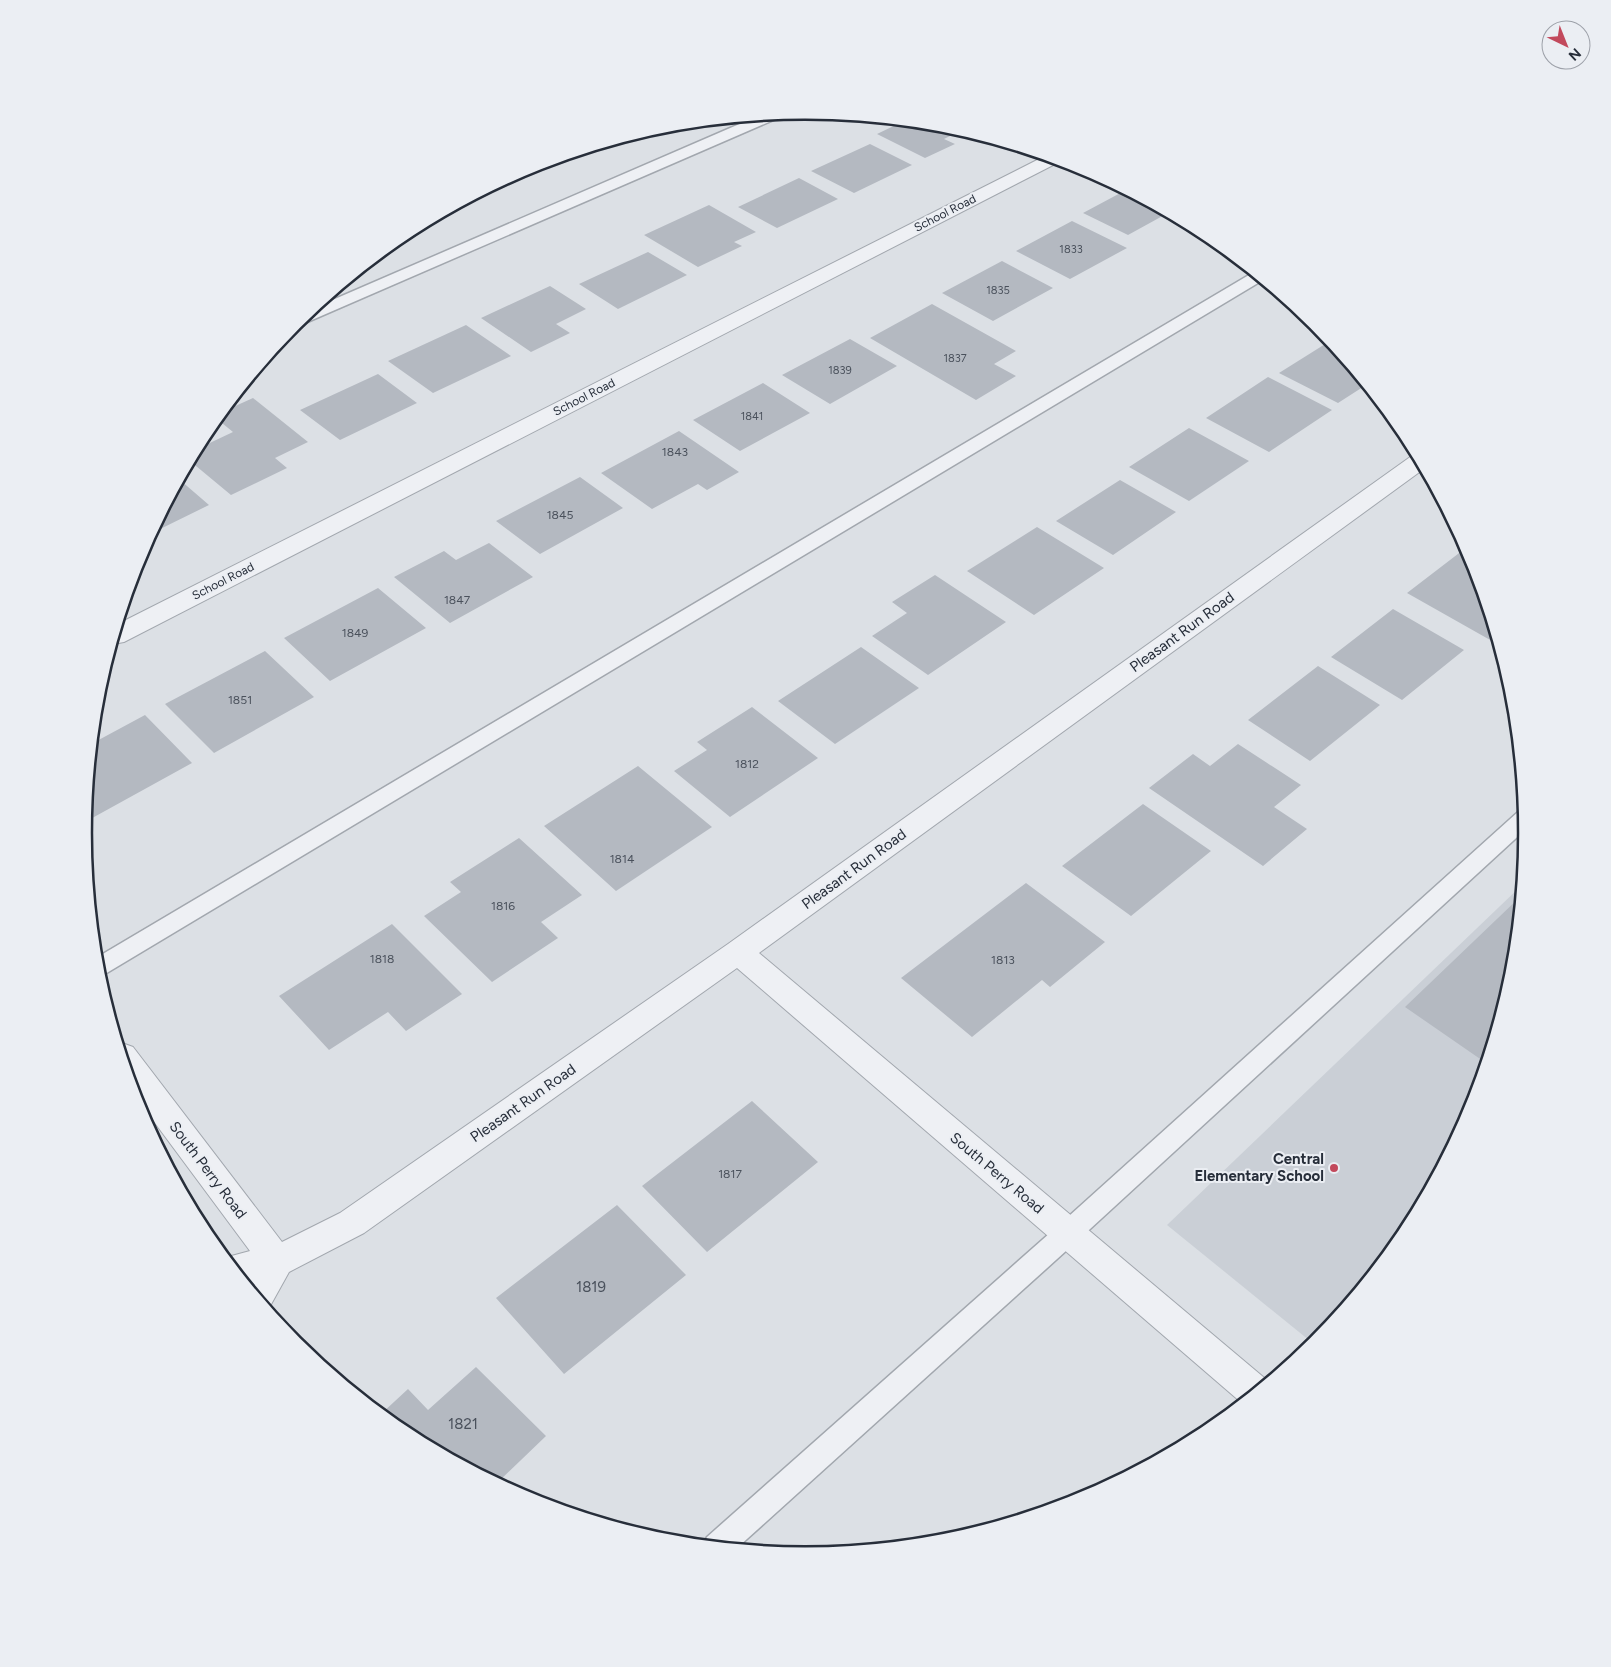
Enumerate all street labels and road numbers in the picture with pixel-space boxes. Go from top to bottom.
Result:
street label: School Road [912,191,978,235]
street label: School Road [551,375,617,419]
street label: School Road [190,559,256,603]
street label: Pleasant Run Road [1126,588,1238,676]
street label: Pleasant Run Road [798,825,910,913]
street label: Pleasant Run Road [467,1060,579,1146]
street label: South Perry Road [166,1118,250,1222]
street label: South Perry Road [946,1128,1048,1218]

